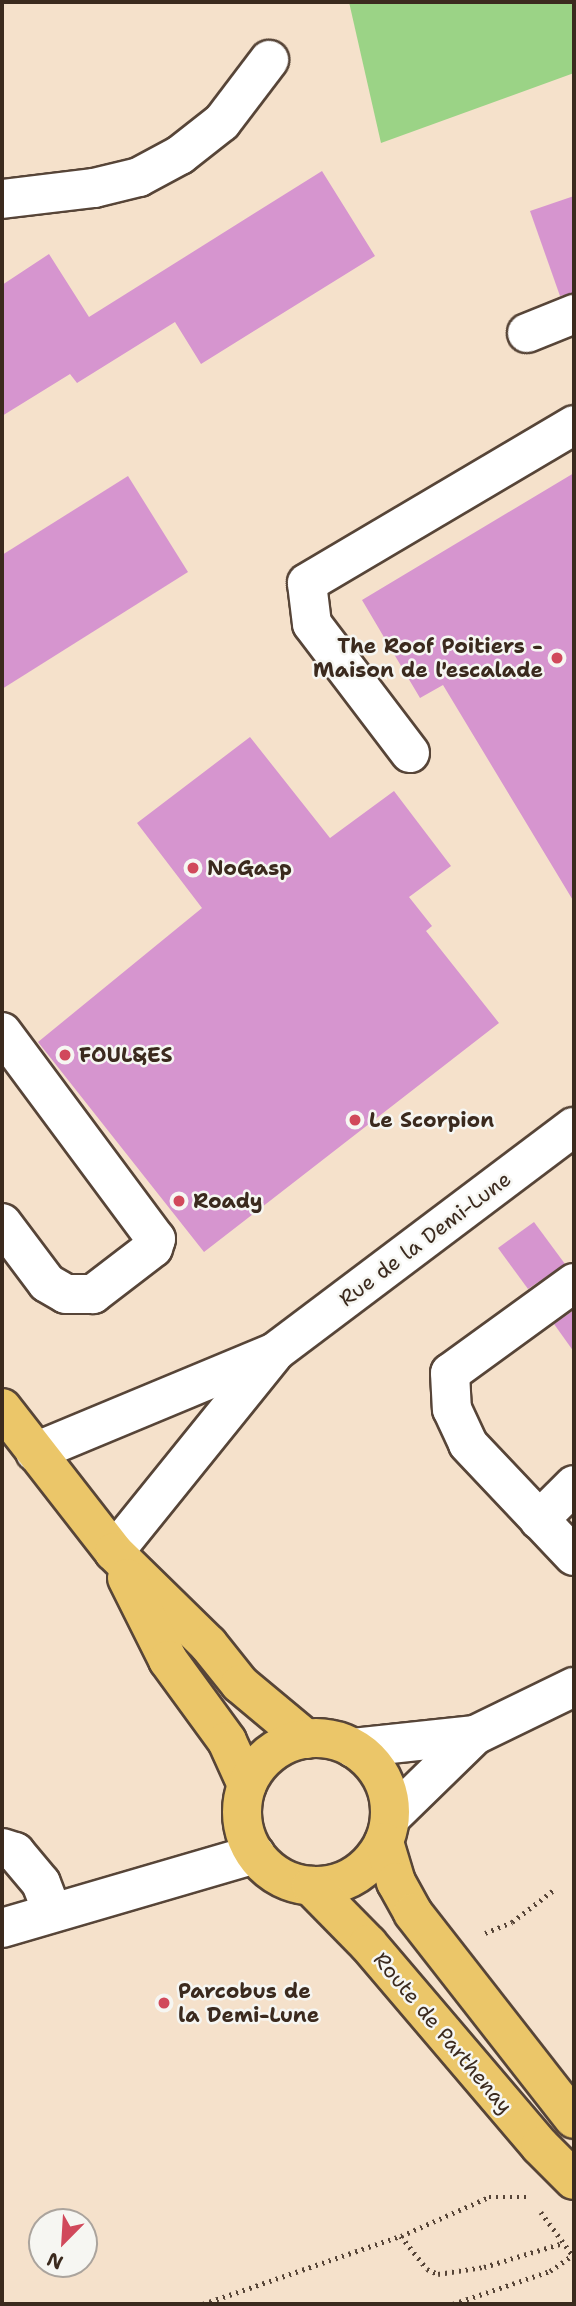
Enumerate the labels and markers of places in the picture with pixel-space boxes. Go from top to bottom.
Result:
place label: The Roof Poitiers - Maison de l'escalade [313,633,543,683]
marker: The Roof Poitiers - Maison de l'escalade [549,650,565,666]
place label: NoGasp [207,855,292,881]
marker: NoGasp [185,860,201,876]
place label: FOUL&ES [79,1042,172,1068]
marker: FOUL&ES [57,1047,73,1063]
place label: Le Scorpion [369,1107,494,1133]
marker: Le Scorpion [347,1112,363,1128]
place label: Roady [193,1188,263,1214]
marker: Roady [171,1193,187,1209]
place label: Parcobus de la Demi-Lune [178,1978,319,2028]
marker: Parcobus de la Demi-Lune [156,1995,172,2011]

